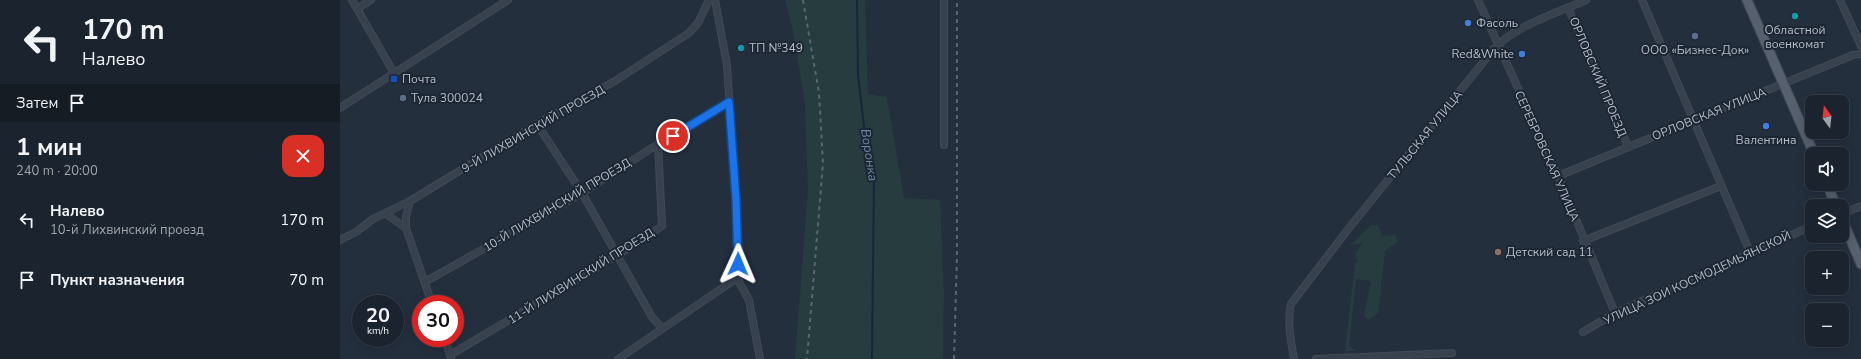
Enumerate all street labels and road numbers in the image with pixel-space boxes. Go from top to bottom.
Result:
street label: ОРЛОВСКИЙ ПРОЕЗД [1565,15,1631,140]
street label: 9-Й ЛИХВИНСКИЙ ПРОЕЗД [459,81,608,177]
street label: ОРЛОВСКАЯ УЛИЦА [1650,84,1769,144]
street label: ТУЛЬСКАЯ УЛИЦА [1384,87,1466,183]
street label: СЕРЕБРОВСКАЯ УЛИЦА [1511,88,1583,224]
street label: 10-Й ЛИХВИНСКИЙ ПРОЕЗД [480,154,634,256]
street label: 11-Й ЛИХВИНСКИЙ ПРОЕЗД [505,224,658,328]
street label: УЛИЦА ЗОИ КОСМОДЕМЬЯНСКОЙ [1600,227,1793,329]

